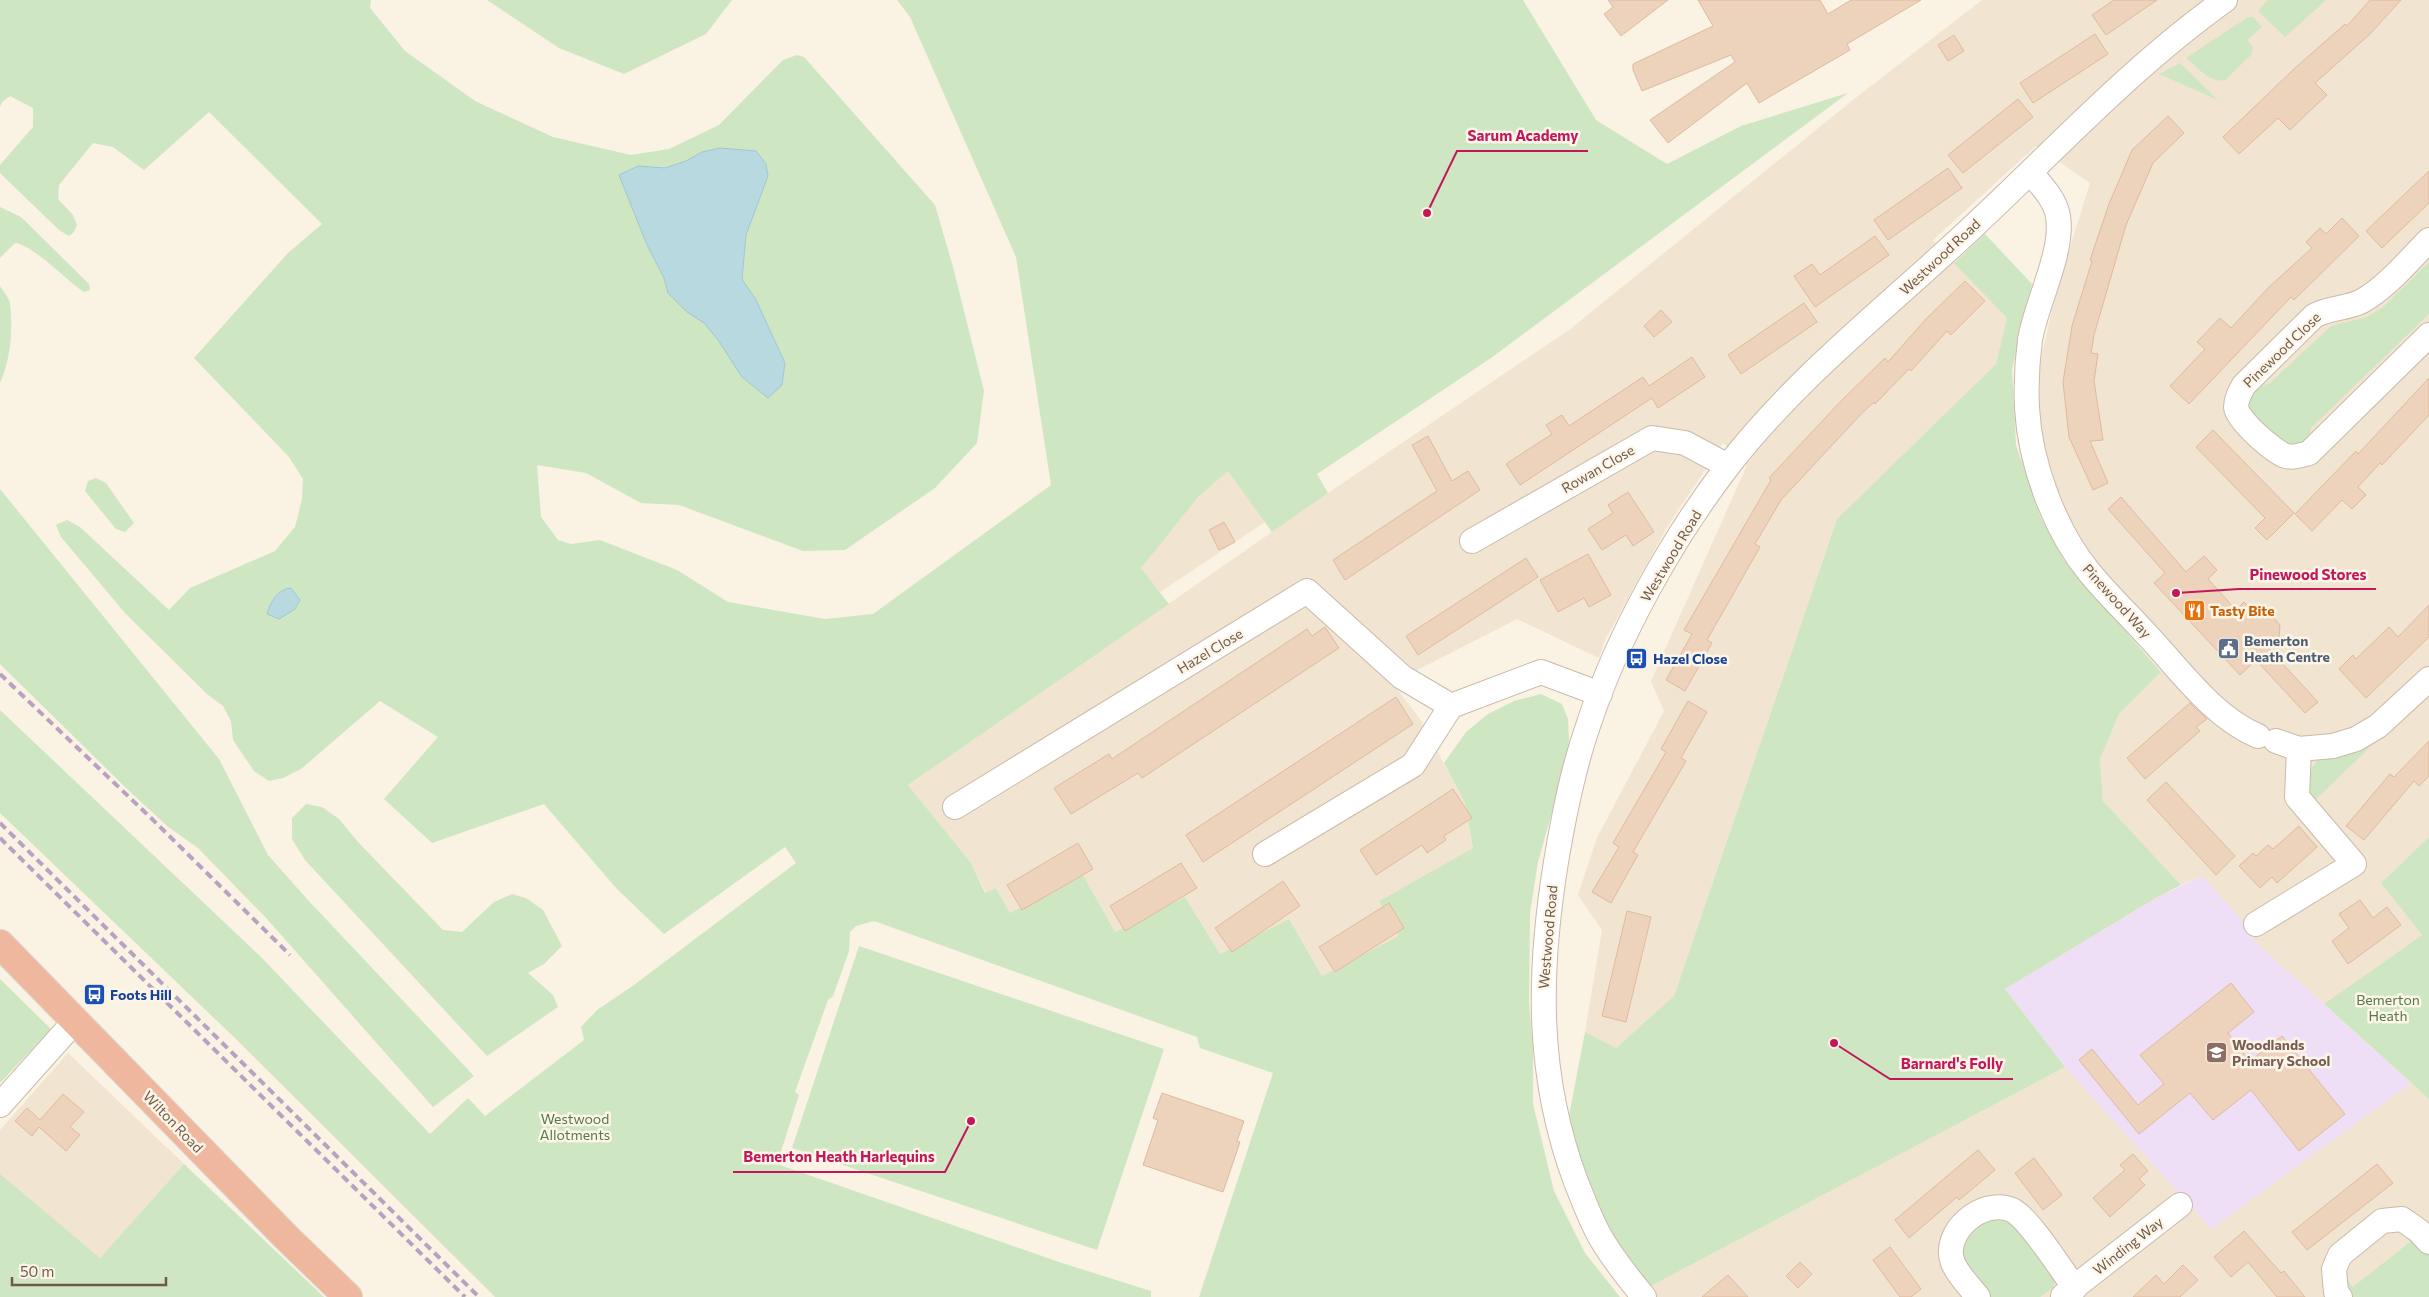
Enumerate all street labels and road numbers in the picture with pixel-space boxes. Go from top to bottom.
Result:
street label: Westwood Road [1896,215,1983,298]
street label: Pinewood Close [2239,308,2324,391]
street label: Rowan Close [1558,441,1637,496]
street label: Westwood Road [1637,507,1705,605]
street label: Pinewood Way [2080,560,2155,641]
street label: Hazel Close [1174,624,1246,677]
street label: Westwood Road [1535,884,1560,989]
street label: Wilton Road [140,1087,207,1156]
street label: Winding Way [2089,1213,2166,1278]

